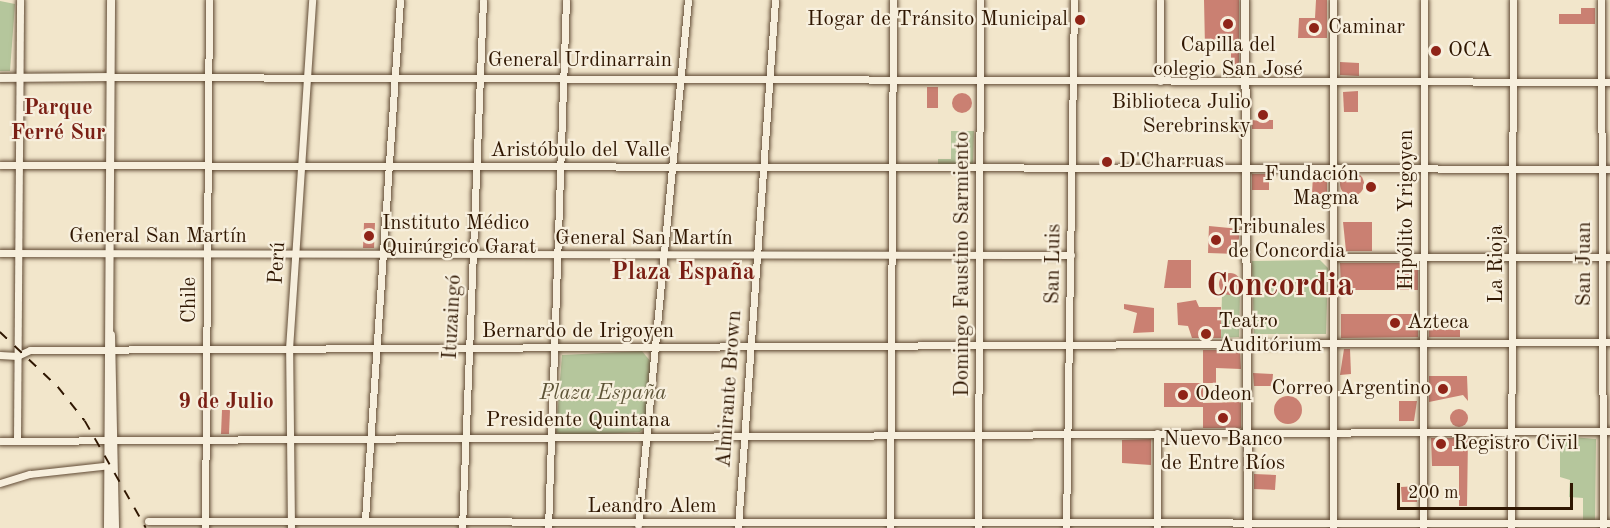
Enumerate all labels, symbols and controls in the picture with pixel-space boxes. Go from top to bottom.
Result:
place label: Hogar de Tránsito Municipal [807,7,1068,33]
marker: Hogar de Tránsito Municipal [1073,13,1087,27]
place label: Caminar [1328,15,1405,41]
marker: Capilla del colegio San José [1221,17,1235,31]
marker: Caminar [1305,19,1323,37]
place label: Capilla del colegio San José [1153,33,1303,83]
place label: OCA [1448,38,1492,64]
marker: OCA [1429,44,1443,58]
street label: General Urdinarrain [488,48,672,74]
place label: Biblioteca Julio Serebrinsky [1112,90,1251,140]
district label: Parque Ferré Sur [10,95,106,146]
marker: Biblioteca Julio Serebrinsky [1256,108,1270,122]
street label: Hipólito Yrigoyen [1394,130,1420,290]
street label: Domingo Faustino Sarmiento [950,131,976,397]
street label: Aristóbulo del Valle [490,138,670,164]
place label: D'Charruas [1119,149,1224,175]
marker: D'Charruas [1100,155,1114,169]
place label: Fundación Magma [1264,162,1359,212]
marker: Fundación Magma [1364,180,1378,194]
place label: Instituto Médico Quirúrgico Garat [382,211,536,261]
place label: Tribunales de Concordia [1228,215,1346,265]
street label: San Juan [1572,222,1598,306]
street label: San Luis [1041,223,1067,305]
street label: General San Martín [69,224,247,250]
street label: La Rioja [1484,225,1510,303]
street label: General San Martín [555,226,733,252]
marker: Instituto Médico Quirúrgico Garat [360,227,378,245]
marker: Tribunales de Concordia [1209,233,1223,247]
street label: Perú [264,241,292,285]
district label: Plaza España [611,260,755,288]
district label: Concordia [1206,267,1354,307]
street label: Ituzaingó [438,274,468,360]
street label: Chile [177,277,203,323]
street label: Almirante Brown [712,309,748,469]
place label: Teatro Auditórium [1218,309,1322,359]
place label: Azteca [1407,310,1469,336]
marker: Azteca [1388,316,1402,330]
street label: Bernardo de Irigoyen [482,319,674,345]
marker: Teatro Auditórium [1199,327,1213,341]
place label: Correo Argentino [1272,376,1431,402]
park label: Plaza España [540,381,666,407]
place label: Odeon [1195,382,1252,408]
marker: Correo Argentino [1436,382,1450,396]
marker: Odeon [1176,388,1190,402]
district label: 9 de Julio [178,390,274,416]
street label: Presidente Quintana [486,408,670,434]
marker: Nuevo Banco de Entre Ríos [1216,411,1230,425]
place label: Nuevo Banco de Entre Ríos [1161,427,1285,477]
place label: Registro Civil [1453,431,1578,457]
marker: Registro Civil [1434,437,1448,451]
scale bar [1400,471,1576,509]
text: 200 m [1408,484,1459,502]
street label: Leandro Alem [587,494,717,520]

